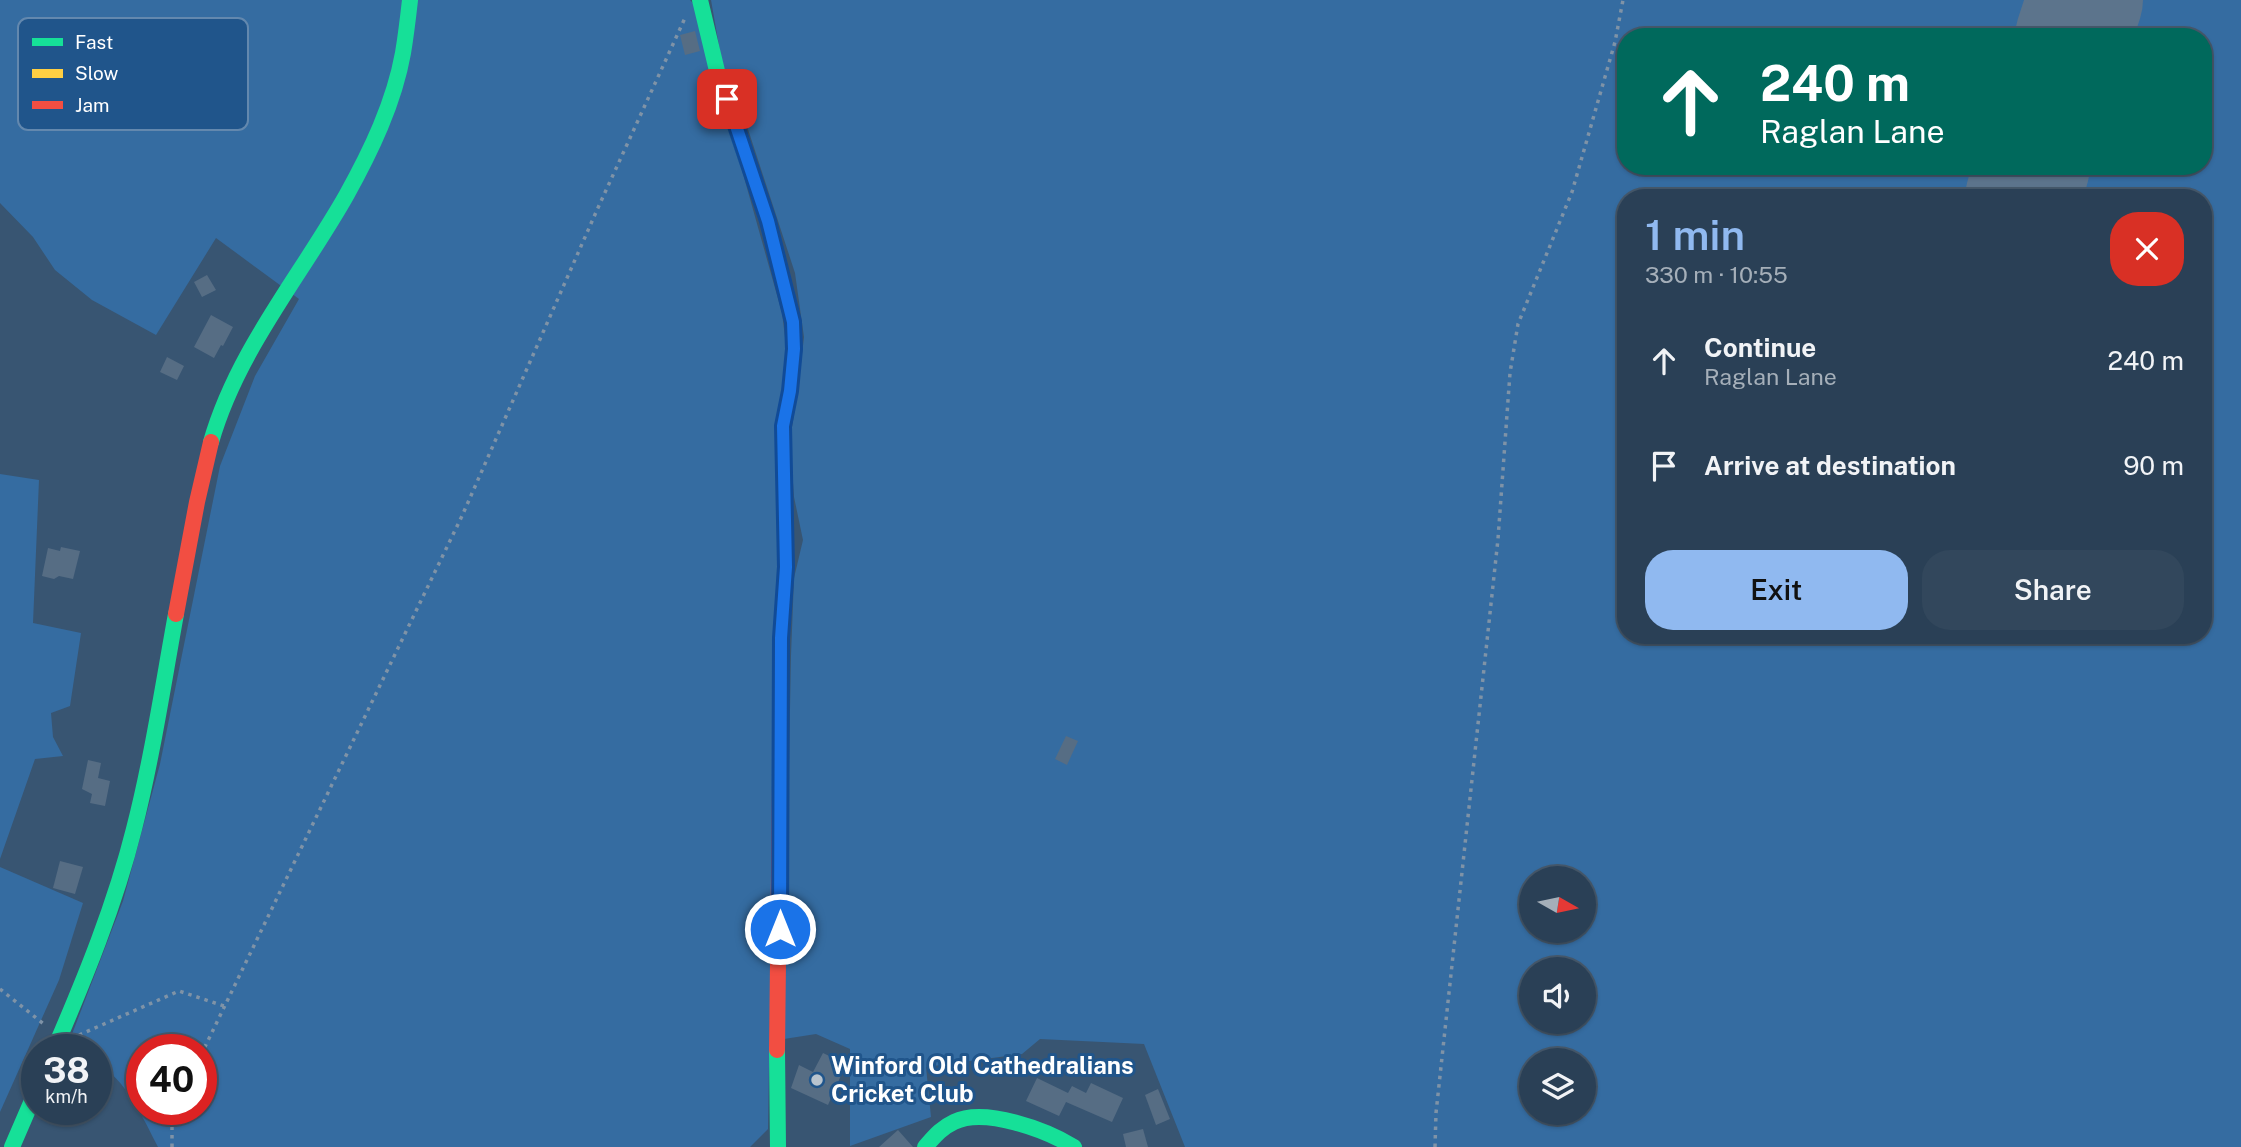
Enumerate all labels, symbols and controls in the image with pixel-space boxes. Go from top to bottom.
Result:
legend [18,18,248,130]
text: Fast [75,31,113,53]
text: 240 m [1760,54,1910,112]
icon: ahead [1645,56,1736,147]
text: Slow [75,62,119,84]
pin [697,69,757,129]
icon: arrive [708,80,746,118]
text: Jam [75,94,109,116]
text: Raglan Lane [1760,113,1945,150]
text: 1 min [1645,210,1745,259]
button: close [2110,212,2184,286]
text: 330 m · 10:55 [1645,261,1788,288]
text: Continue [1704,332,1816,363]
icon: ahead [1645,342,1683,380]
text: 240 m [2107,345,2184,376]
text: Raglan Lane [1704,363,1837,390]
icon: arrive [1645,447,1683,485]
text: Arrive at destination [1704,450,1956,481]
text: 90 m [2123,450,2184,481]
button: Exit [1645,550,1908,630]
button: Share [1922,550,2184,630]
north arrow [1519,866,1596,943]
map controls [1519,866,1596,1125]
position arrow [743,892,817,966]
button: sound [1519,957,1596,1034]
speed limit sign: 40 [126,1034,217,1125]
button: layers [1519,1048,1596,1125]
text: 38 [43,1050,90,1091]
place label: Winford Old Cathedralians Cricket Club [831,1051,1134,1107]
marker: Winford Old Cathedralians Cricket Club [809,1072,825,1088]
text: km/h [45,1086,88,1107]

